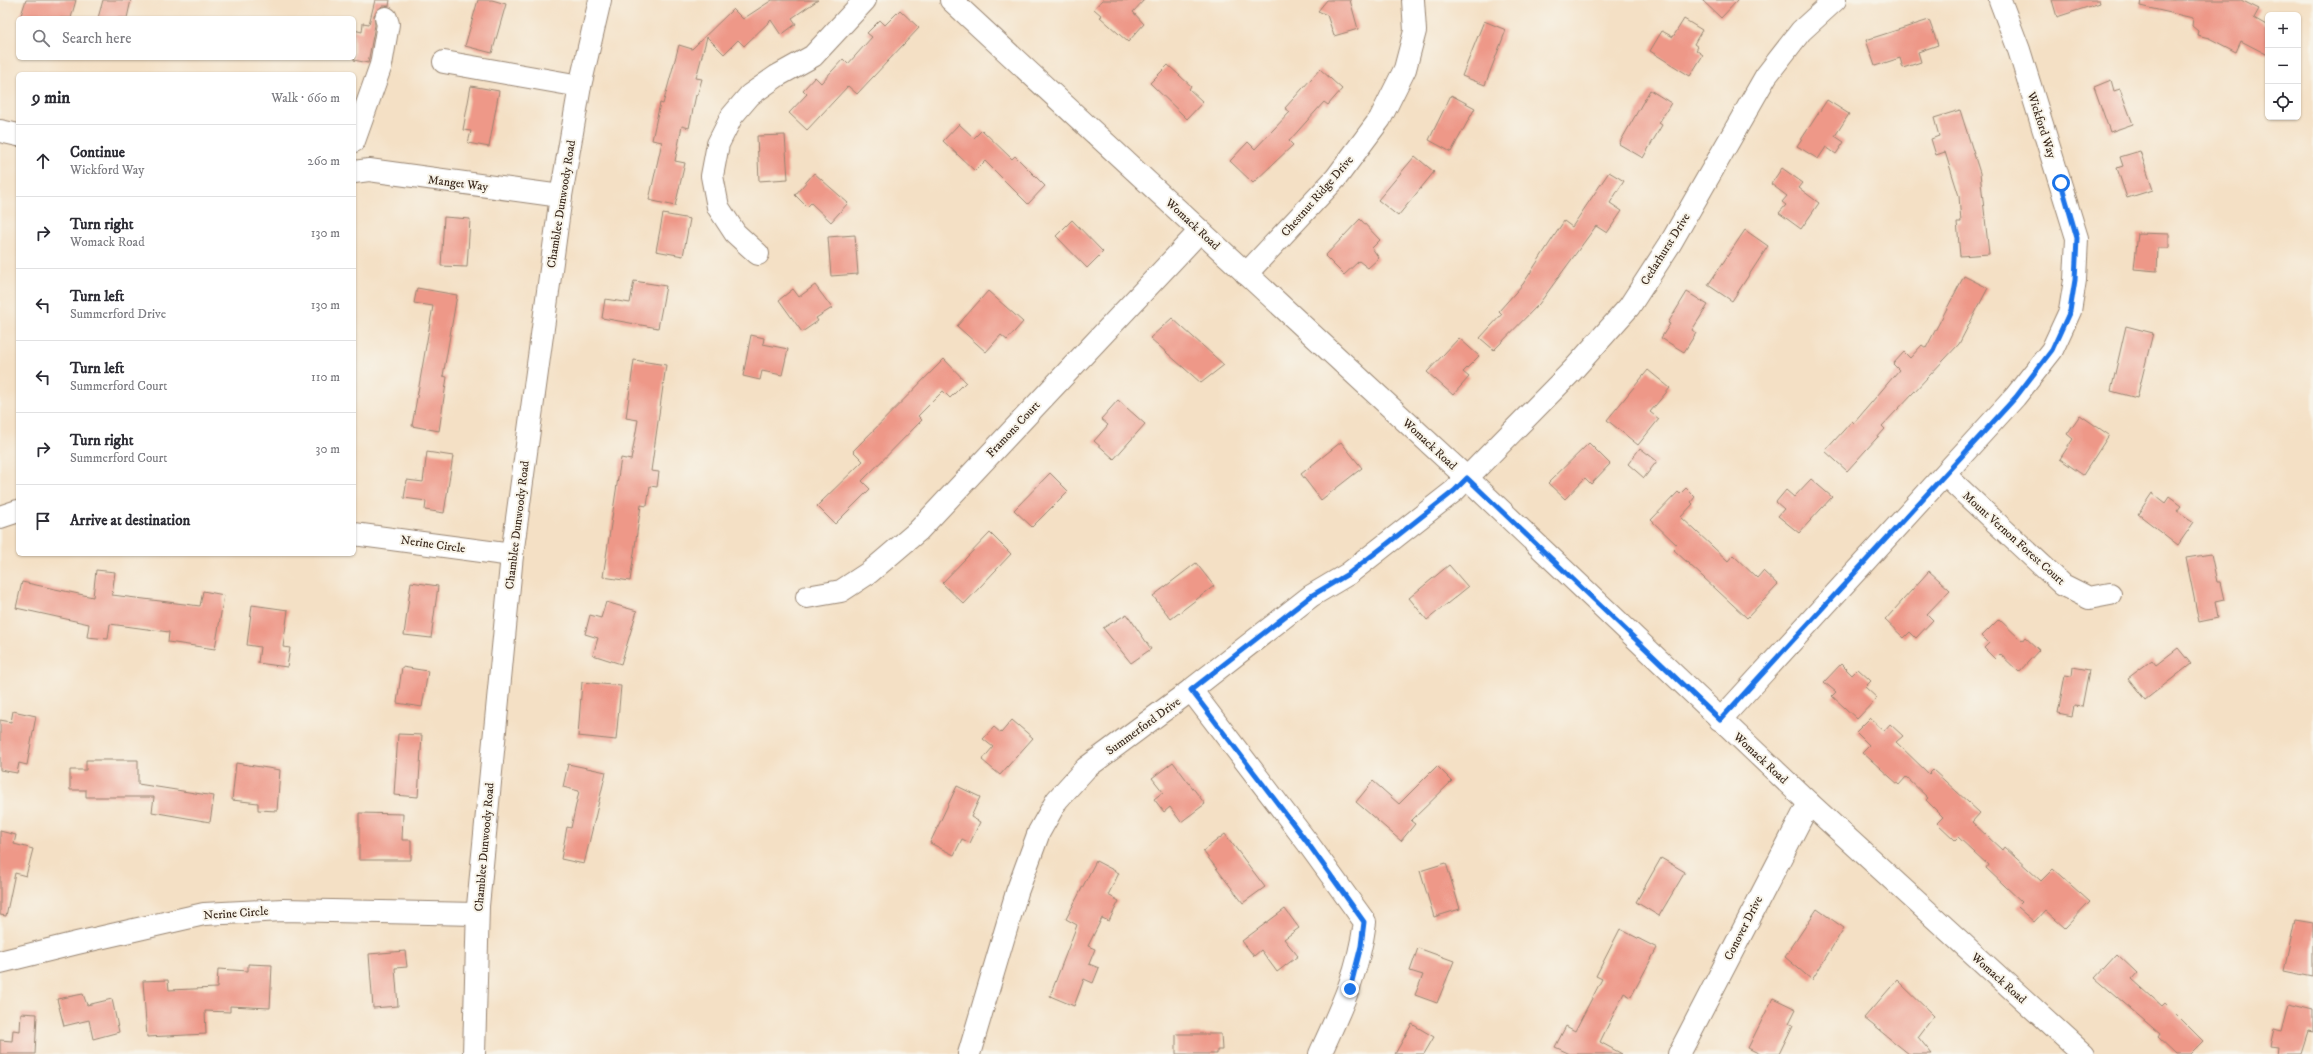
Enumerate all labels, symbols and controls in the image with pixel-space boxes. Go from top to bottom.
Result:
map controls [2265,12,2301,120]
button: + [2265,12,2301,48]
search box [16,16,356,60]
icon: search [30,27,52,49]
text: Search here [62,29,131,48]
button: − [2265,48,2301,84]
button: locate [2265,84,2301,120]
text: 9 min [32,87,70,109]
street label: Wickford Way [2023,89,2059,160]
text: Walk · 660 m [271,90,340,106]
street label: Chamblee Dunwoody Road [544,139,579,269]
text: Continue [70,143,125,162]
icon: ahead [32,150,54,172]
text: 260 m [307,153,340,169]
street label: Chestnut Ridge Drive [1278,153,1357,240]
text: Wickford Way [70,162,144,178]
street label: Manget Way [427,172,489,195]
route start [2052,174,2070,192]
street label: Womack Road [1162,195,1223,253]
street label: Cedarhurst Drive [1637,210,1694,288]
text: Turn right [70,215,133,234]
icon: right [32,222,54,244]
text: 130 m [311,225,340,241]
text: Womack Road [70,234,145,250]
text: Turn left [70,287,124,306]
icon: left [32,294,54,316]
text: 130 m [311,297,340,313]
text: Summerford Drive [70,306,166,322]
text: Turn left [70,359,124,378]
icon: left [32,366,54,388]
text: 110 m [311,369,340,385]
text: Summerford Court [70,378,167,394]
street label: Framons Court [983,398,1043,461]
street label: Womack Road [1399,415,1460,473]
text: Turn right [70,431,133,450]
icon: right [32,438,54,460]
text: 30 m [316,441,340,457]
text: Summerford Court [70,450,167,466]
street label: Chamblee Dunwoody Road [502,460,533,590]
street label: Mount Vernon Forest Court [1959,488,2068,589]
icon: arrive [32,510,54,532]
text: Arrive at destination [70,511,190,530]
street label: Nerine Circle [400,533,466,556]
street label: Summerford Drive [1103,694,1184,759]
street label: Womack Road [1730,729,1791,787]
street label: Chamblee Dunwoody Road [471,782,498,912]
street label: Conover Drive [1721,894,1766,963]
street label: Nerine Circle [203,904,269,923]
street label: Womack Road [1967,949,2029,1007]
route end [1341,980,1359,998]

